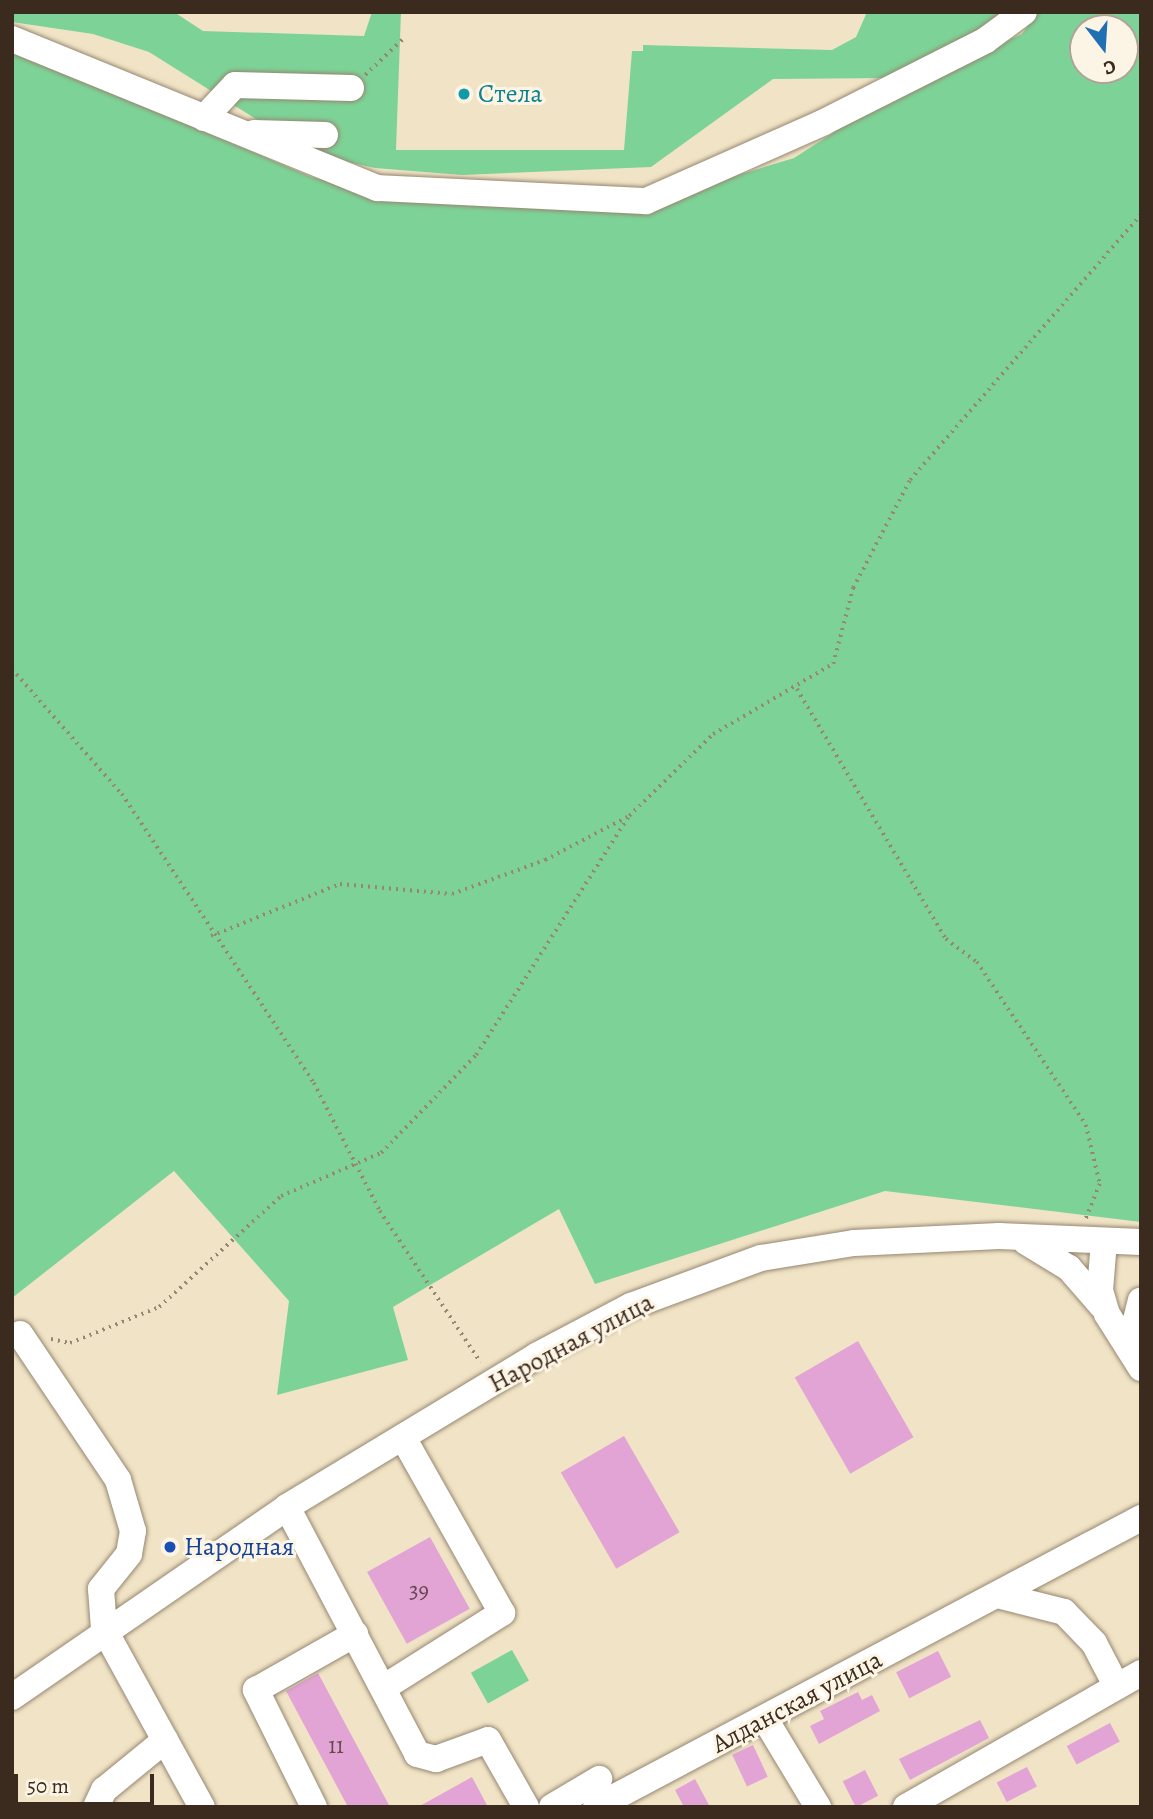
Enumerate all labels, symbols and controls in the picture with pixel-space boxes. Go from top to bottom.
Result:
north arrow [1069,14,1139,84]
text: С [1100,53,1119,81]
place label: Стела [478,78,543,110]
marker: Стела [456,86,472,102]
street label: Народная улица [483,1287,659,1399]
place label: Народная [184,1531,294,1563]
marker: Народная [162,1539,178,1555]
house number: 39 [409,1577,429,1605]
street label: Алданская улица [707,1644,887,1760]
house number: 11 [328,1732,344,1760]
scale bar [18,1759,158,1803]
text: 50 m [27,1772,69,1800]

